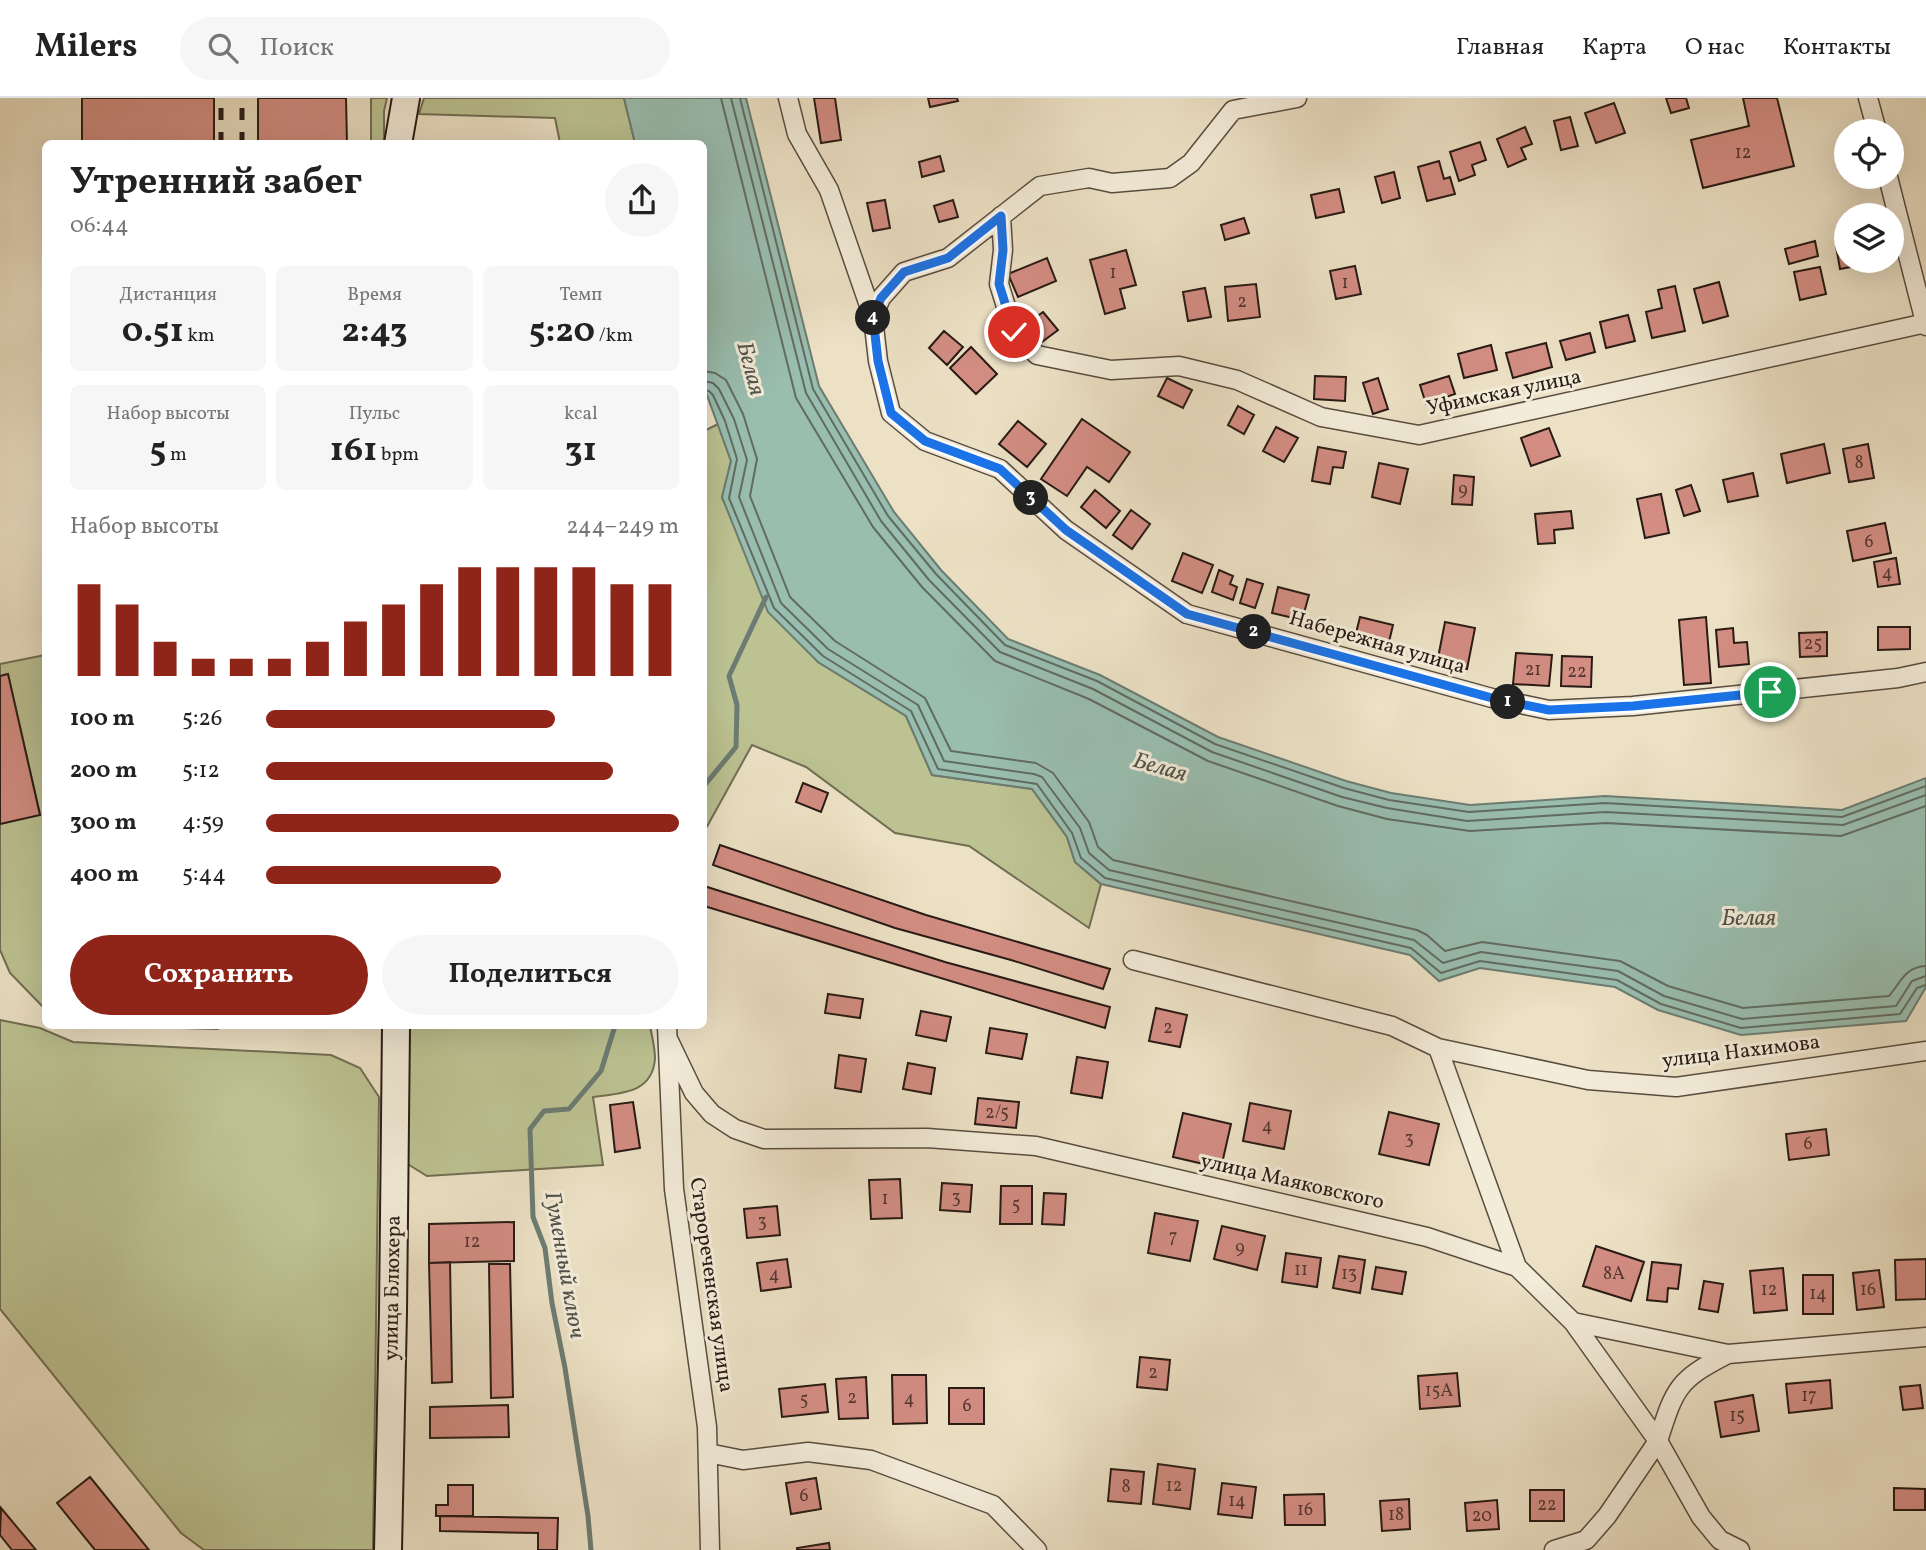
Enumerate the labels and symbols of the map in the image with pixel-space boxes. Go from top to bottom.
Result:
house number: 12 [1735,141,1751,166]
house number: 1 [1110,261,1116,286]
house number: 1 [1342,271,1348,296]
house number: 2 [1237,290,1247,315]
pin: 4 [856,300,890,336]
pin [984,302,1044,362]
water label: Белая [728,339,772,399]
street label: Уфимская улица [1424,362,1584,424]
house number: 8 [1854,451,1864,476]
house number: 9 [1458,478,1468,503]
pin: 3 [1014,480,1048,516]
house number: 6 [1864,530,1874,555]
house number: 4 [1882,561,1892,586]
street label: Набережная улица [1285,604,1469,682]
pin: 2 [1236,614,1272,650]
house number: 25 [1804,632,1822,657]
house number: 21 [1525,658,1541,683]
house number: 22 [1567,660,1587,685]
pin [1740,662,1800,722]
pin: 1 [1490,684,1526,720]
water label: Белая [1129,745,1191,791]
water label: Белая [1722,903,1776,935]
house number: 2 [1163,1016,1173,1041]
street label: улица Нахимова [1660,1028,1822,1076]
house number: 2/5 [985,1101,1009,1126]
house number: 4 [1262,1114,1272,1139]
house number: 3 [1404,1127,1414,1152]
house number: 6 [1803,1132,1813,1157]
street label: улица Маяковского [1197,1147,1387,1217]
street label: Старореченская улица [682,1176,740,1394]
house number: 3 [951,1186,961,1211]
house number: 1 [882,1187,888,1212]
water label: Гуменный ключ [535,1189,593,1341]
house number: 5 [1012,1193,1020,1218]
house number: 3 [757,1210,767,1235]
street label: улица Блюхера [377,1215,409,1361]
house number: 7 [1169,1225,1177,1250]
house number: 12 [464,1230,480,1255]
house number: 9 [1235,1236,1245,1261]
house number: 11 [1294,1258,1308,1283]
house number: 13 [1341,1262,1357,1287]
house number: 8А [1603,1262,1625,1287]
house number: 4 [769,1263,779,1288]
house number: 12 [1761,1278,1777,1303]
house number: 16 [1860,1278,1876,1303]
house number: 14 [1809,1282,1827,1307]
house number: 2 [1148,1361,1158,1386]
house number: 15А [1425,1379,1453,1404]
house number: 17 [1801,1384,1817,1409]
house number: 2 [847,1386,857,1411]
house number: 4 [904,1387,914,1412]
house number: 5 [800,1388,808,1413]
house number: 6 [962,1394,972,1419]
house number: 15 [1729,1404,1745,1429]
house number: 12 [1166,1474,1182,1499]
house number: 8 [1121,1475,1131,1500]
house number: 6 [799,1484,809,1509]
house number: 14 [1228,1489,1246,1514]
house number: 22 [1537,1493,1557,1518]
house number: 16 [1297,1498,1313,1523]
house number: 18 [1388,1503,1404,1528]
house number: 20 [1472,1504,1492,1529]

